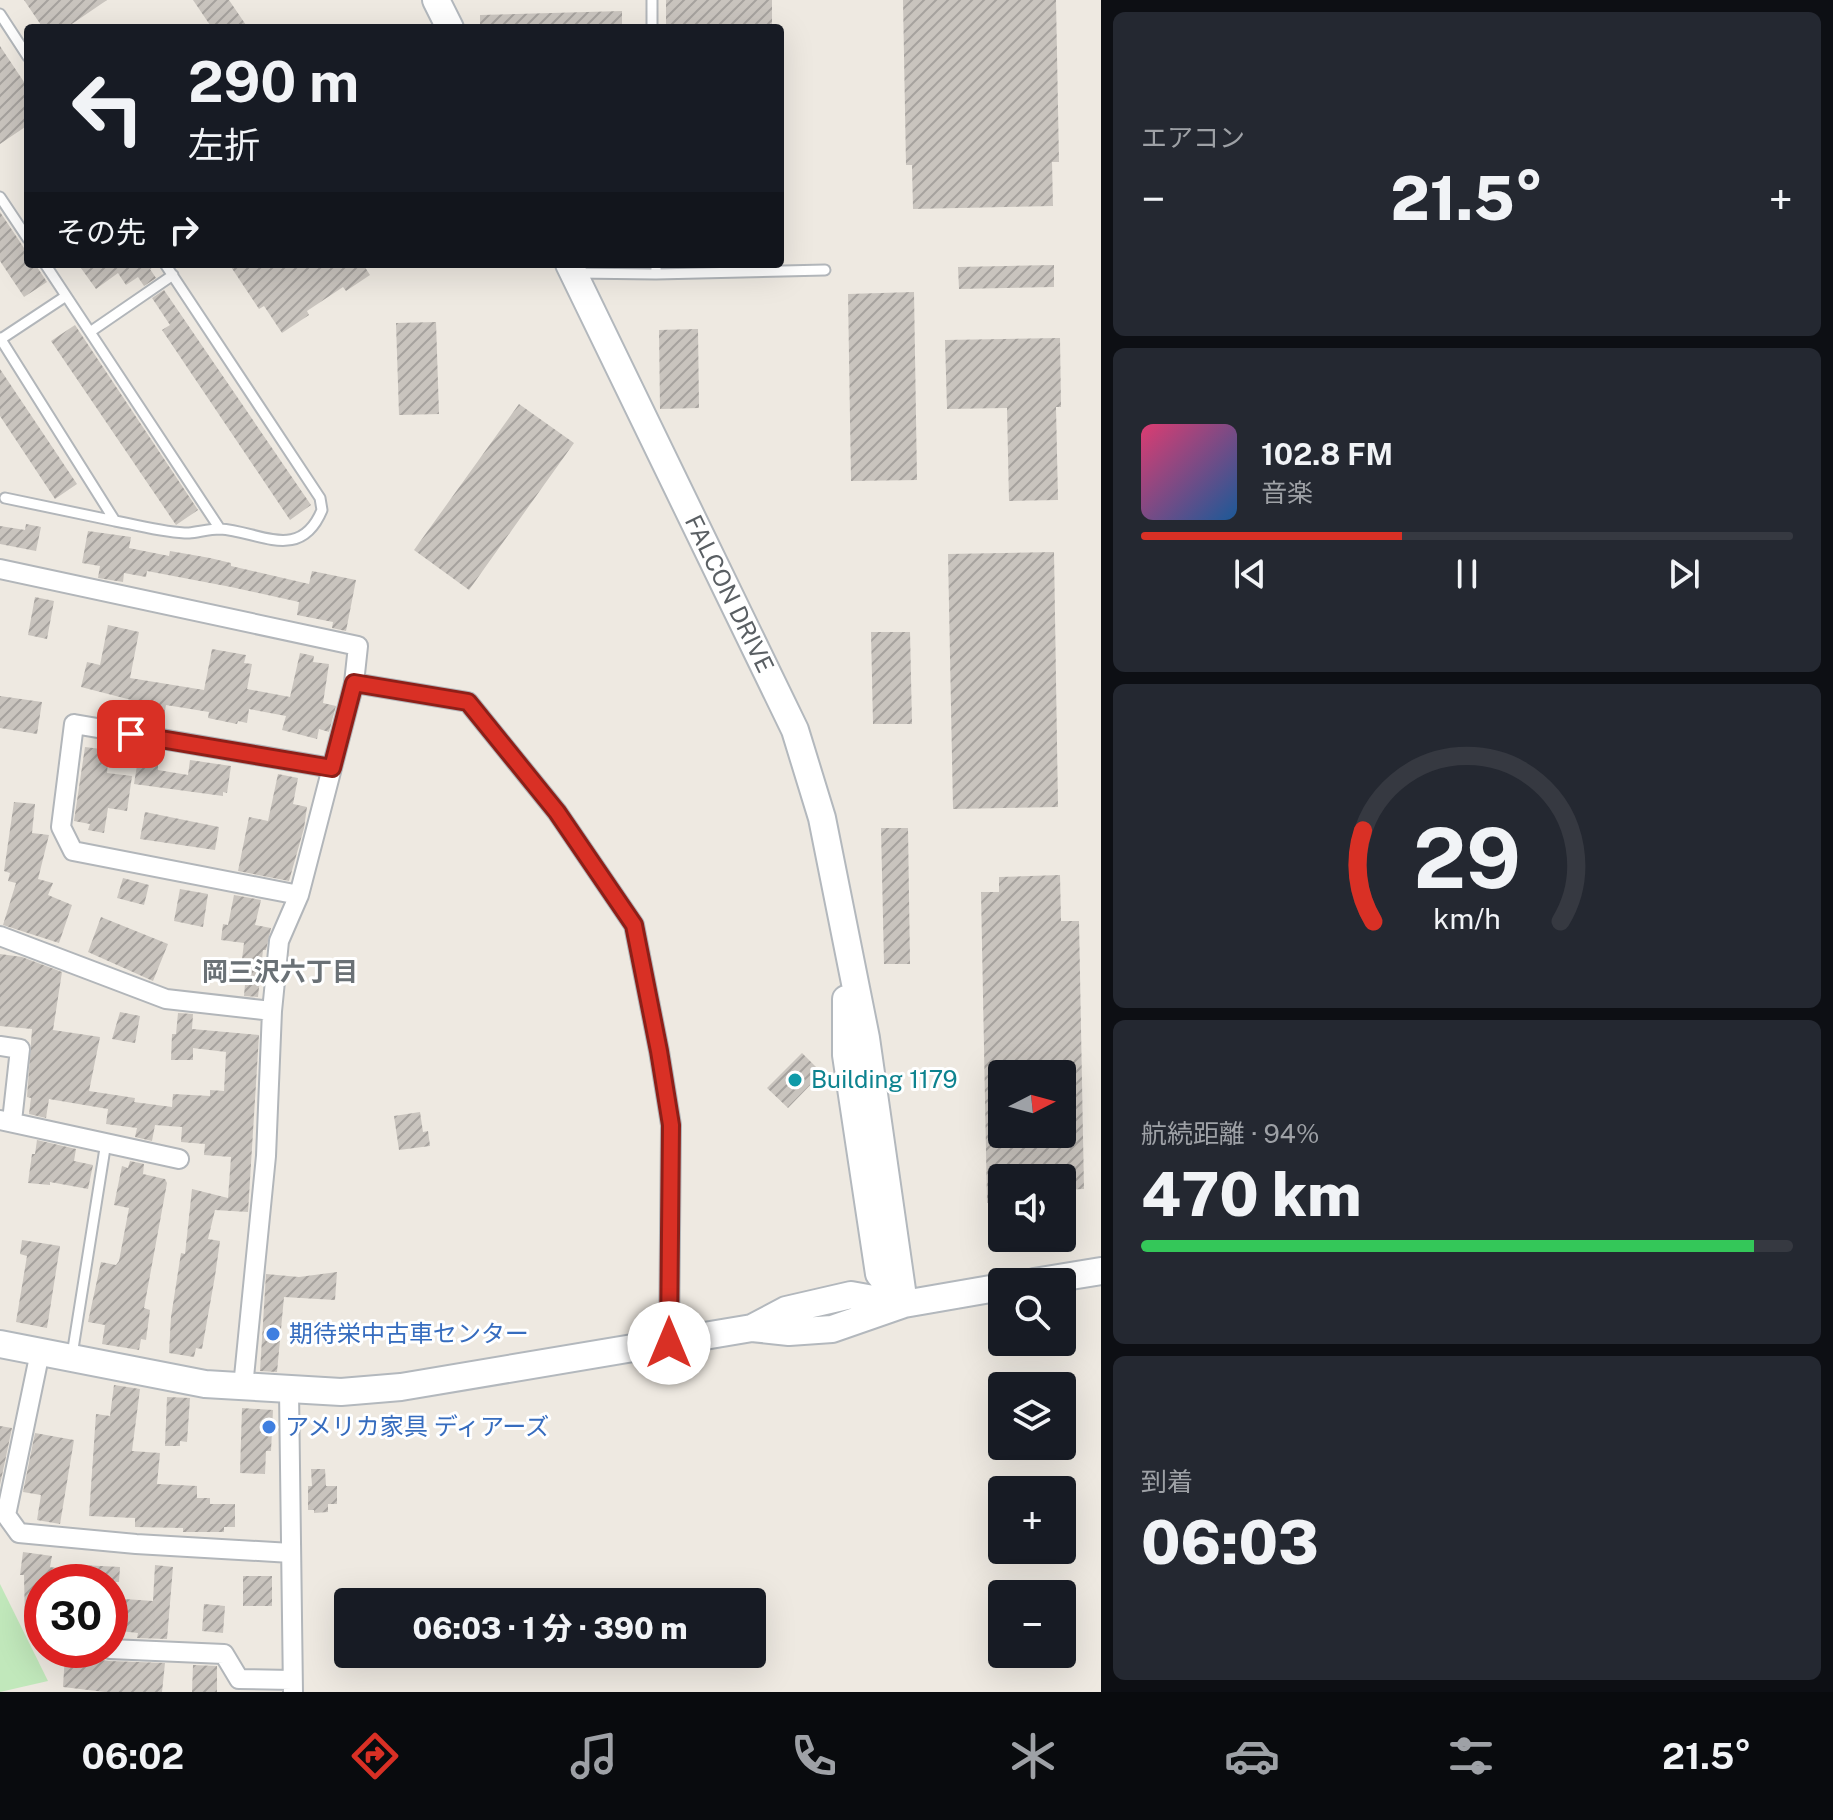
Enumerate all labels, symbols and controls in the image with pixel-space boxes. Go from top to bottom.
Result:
text: 290 m [188,49,359,115]
icon: left [56,56,160,160]
text: エアコン [1141,122,1245,153]
text: 左折 [188,124,260,166]
text: 21.5° [1391,163,1544,234]
text: − [1141,173,1165,225]
text: + [1769,173,1793,225]
icon: right [162,208,206,252]
text: その先 [56,214,146,250]
text: 102.8 FM [1261,436,1393,472]
text: 音楽 [1261,477,1313,508]
street label: FALCON DRIVE [680,510,780,677]
icon: previous [1228,552,1272,596]
icon: pause [1445,552,1489,596]
icon: next [1662,552,1706,596]
pin [97,700,165,768]
icon: arrive [109,712,153,756]
text: 29 [1413,809,1521,907]
text: km/h [1433,902,1501,935]
district label: 岡三沢六丁目 [202,956,358,987]
north arrow [988,1060,1076,1148]
map controls [988,1060,1076,1668]
place label: Building 1179 [811,1065,958,1093]
marker: Building 1179 [786,1071,804,1089]
text: 航続距離 · 94% [1141,1118,1319,1149]
text: 470 km [1141,1159,1362,1230]
button: sound [988,1164,1076,1252]
button: search [988,1268,1076,1356]
position arrow [627,1301,711,1385]
place label: 期待栄中古車センター [289,1319,529,1347]
marker: 期待栄中古車センター [264,1325,282,1343]
button: layers [988,1372,1076,1460]
place label: アメリカ家具 ディアーズ [285,1412,549,1440]
marker: アメリカ家具 ディアーズ [260,1418,278,1436]
text: 到着 [1141,1466,1193,1497]
button: + [988,1476,1076,1564]
text: 06:03 [1141,1507,1319,1578]
speed limit sign: 30 [24,1564,128,1668]
button: − [988,1580,1076,1668]
text: 06:03 · 1 分 · 390 m [412,1610,688,1646]
icon: directions [347,1728,403,1784]
icon: music [566,1728,622,1784]
icon: phone [786,1728,842,1784]
icon: climate [1005,1728,1061,1784]
icon: car [1224,1728,1280,1784]
icon: filters [1443,1728,1499,1784]
text: 06:02 [82,1735,184,1777]
text: 21.5° [1662,1735,1751,1777]

